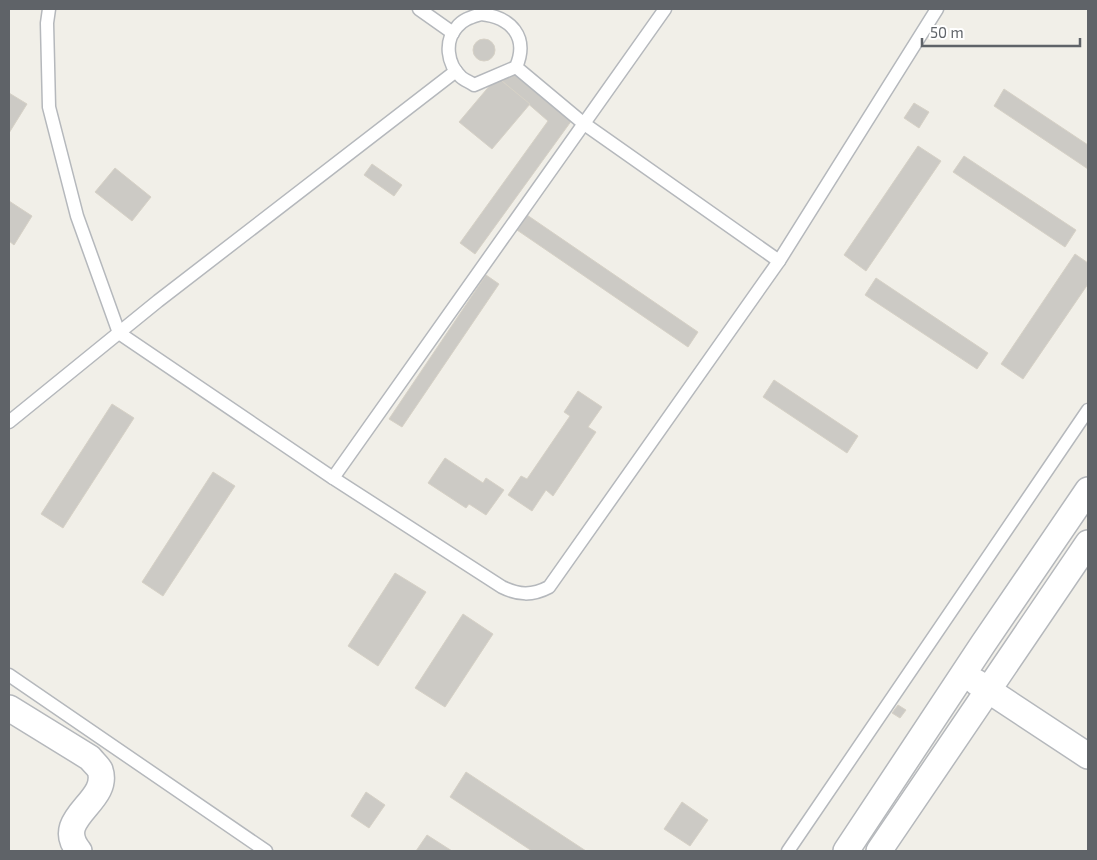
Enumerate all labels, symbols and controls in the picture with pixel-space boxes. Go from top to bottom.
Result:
scale bar [922,15,1080,47]
text: 50 m [930,23,964,41]

